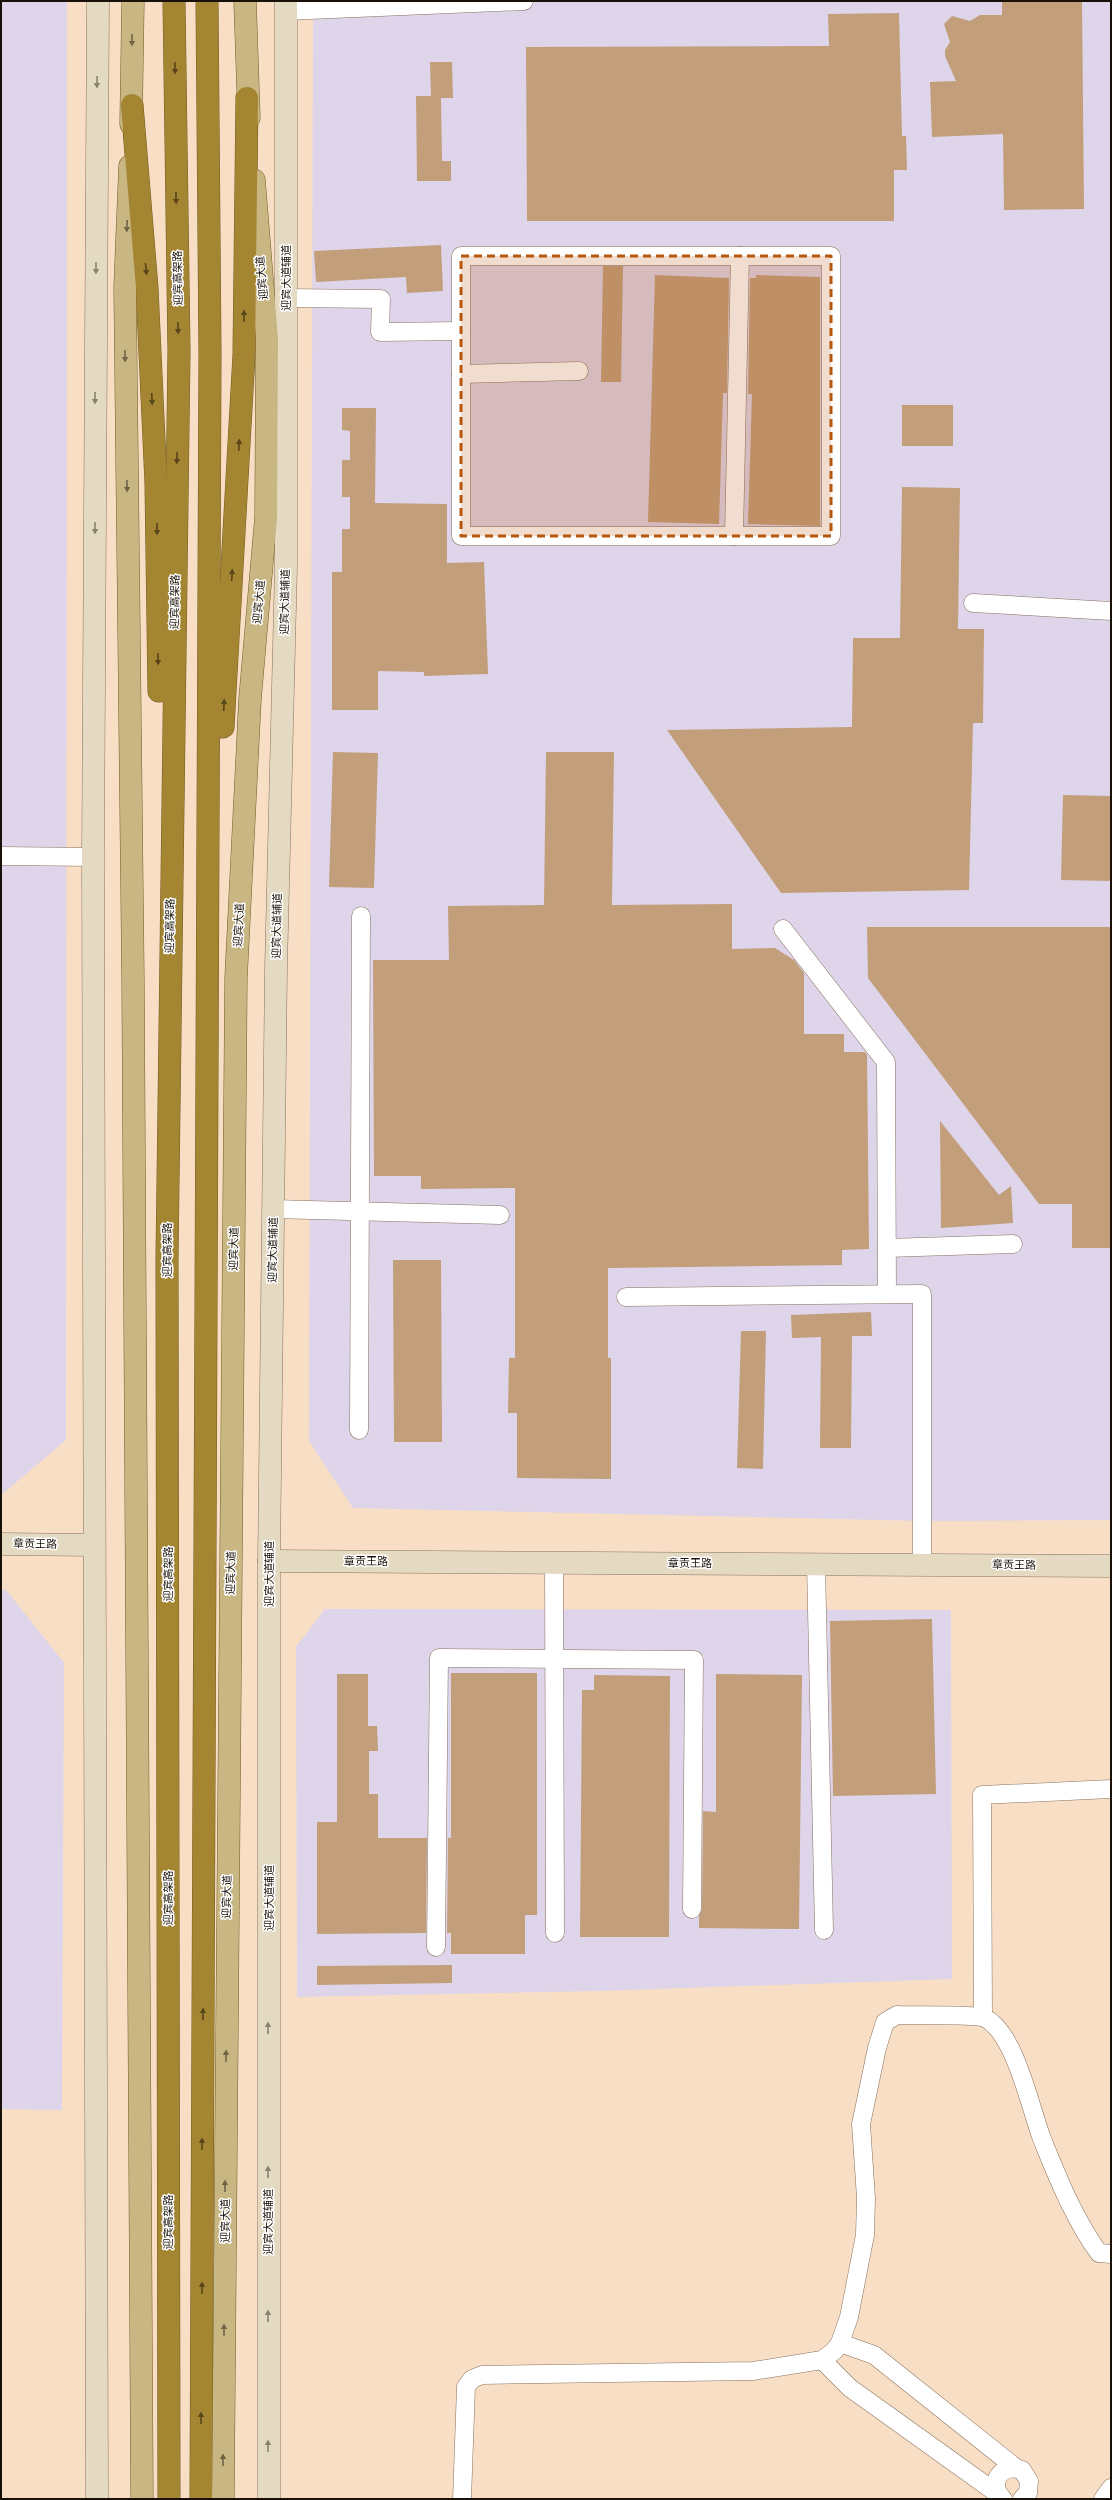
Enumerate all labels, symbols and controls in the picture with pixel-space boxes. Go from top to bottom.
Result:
one-way arrow [129,34,135,47]
one-way arrow [171,62,178,74]
one-way arrow [94,76,101,88]
one-way arrow [173,192,180,204]
one-way arrow [124,220,130,233]
street label: 迎宾大道辅道 [280,245,293,311]
street label: 迎宾高架路 [171,250,185,306]
street label: 迎宾大道 [254,256,270,300]
one-way arrow [93,262,99,275]
one-way arrow [142,263,149,275]
one-way arrow [241,309,247,322]
one-way arrow [175,322,181,335]
one-way arrow [122,350,129,362]
one-way arrow [92,392,98,405]
one-way arrow [149,393,156,405]
one-way arrow [235,439,242,451]
one-way arrow [174,452,180,465]
one-way arrow [124,480,130,493]
one-way arrow [92,522,98,535]
one-way arrow [154,523,160,536]
one-way arrow [228,569,235,581]
street label: 迎宾大道辅道 [278,569,292,635]
street label: 迎宾高架路 [168,574,182,630]
street label: 迎宾大道 [251,580,267,624]
one-way arrow [155,653,162,665]
one-way arrow [220,699,227,711]
street label: 迎宾大道辅道 [270,893,284,959]
street label: 迎宾高架路 [163,898,177,954]
street label: 迎宾大道 [231,903,247,947]
street label: 迎宾大道辅道 [266,1217,280,1283]
street label: 迎宾高架路 [161,1223,174,1278]
street label: 迎宾大道 [227,1227,241,1271]
street label: 章贡王路 [13,1537,57,1551]
street label: 迎宾大道辅道 [263,1541,276,1607]
street label: 迎宾高架路 [162,1547,175,1602]
street label: 迎宾大道 [224,1551,238,1595]
street label: 章贡王路 [344,1555,388,1568]
street label: 章贡王路 [668,1557,712,1570]
street label: 章贡王路 [992,1558,1036,1572]
street label: 迎宾大道辅道 [263,1865,276,1931]
street label: 迎宾高架路 [162,1871,175,1926]
street label: 迎宾大道 [220,1875,234,1919]
one-way arrow [200,2007,206,2020]
one-way arrow [265,2021,271,2034]
one-way arrow [223,2049,229,2062]
one-way arrow [199,2137,205,2150]
one-way arrow [265,2165,271,2178]
one-way arrow [222,2179,228,2192]
street label: 迎宾大道辅道 [262,2189,275,2255]
street label: 迎宾高架路 [162,2195,175,2250]
street label: 迎宾大道 [219,2199,232,2243]
one-way arrow [199,2281,205,2294]
one-way arrow [265,2309,271,2322]
one-way arrow [221,2323,227,2336]
one-way arrow [198,2411,204,2424]
one-way arrow [264,2440,271,2452]
one-way arrow [220,2453,226,2466]

